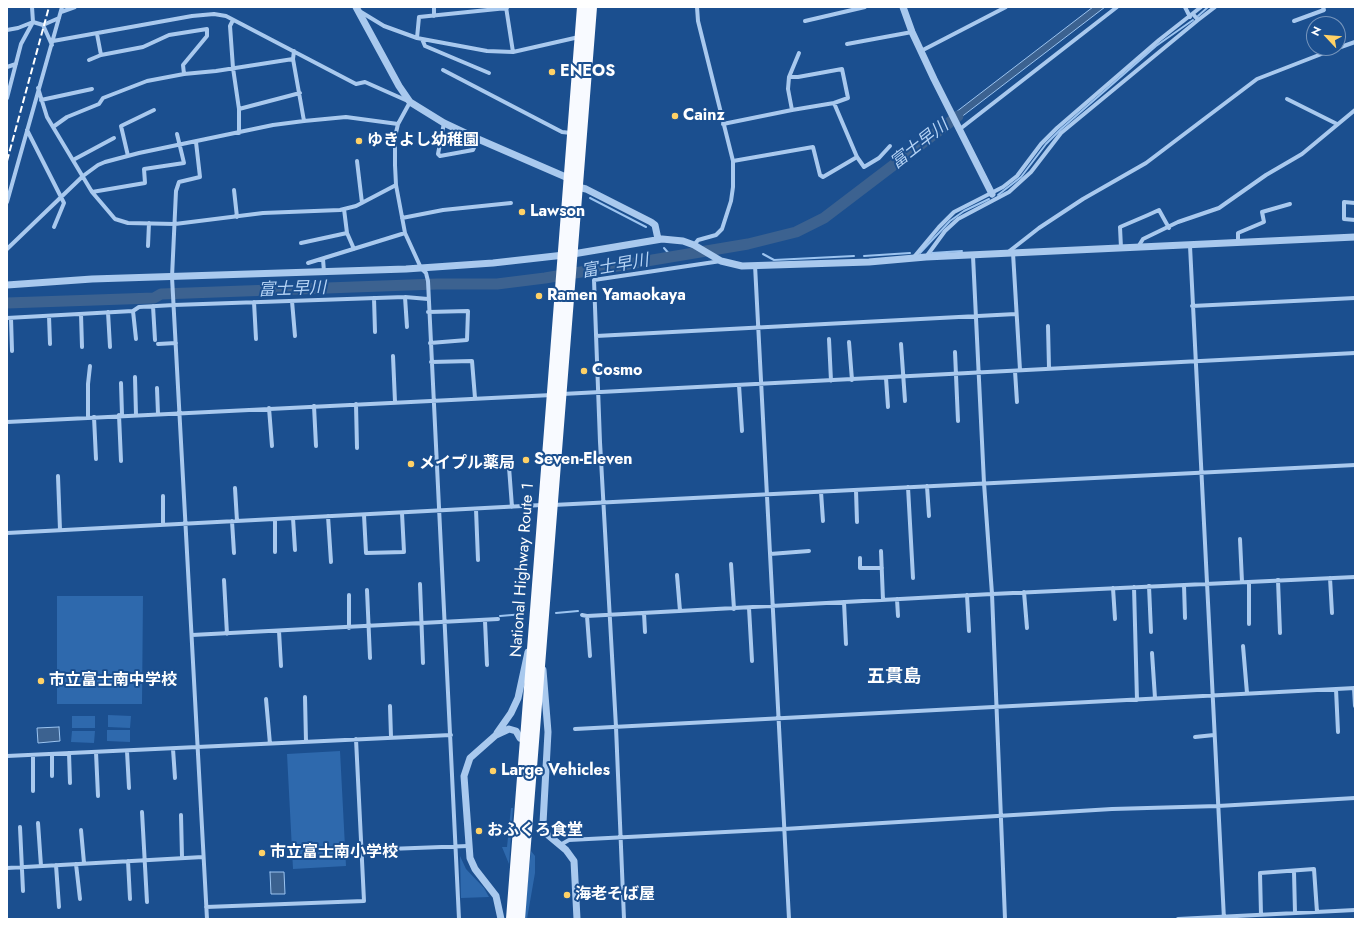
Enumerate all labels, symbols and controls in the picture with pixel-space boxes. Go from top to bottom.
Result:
north arrow [1306,16,1346,56]
text: N [1307,24,1325,39]
place label: ENEOS [560,62,615,82]
marker: ENEOS [547,67,557,77]
place label: Cainz [683,106,725,126]
marker: Cainz [670,111,680,121]
water label: 富士早川 [887,116,953,174]
place label: ゆきよし幼稚園 [367,131,479,151]
marker: ゆきよし幼稚園 [354,136,364,146]
place label: Lawson [530,202,585,222]
marker: Lawson [517,207,527,217]
water label: 富士早川 [580,251,650,283]
water label: 富士早川 [258,279,326,301]
place label: Ramen Yamaokaya [547,286,686,306]
marker: Ramen Yamaokaya [534,291,544,301]
place label: Cosmo [592,361,643,381]
marker: Cosmo [579,366,589,376]
place label: Seven-Eleven [534,450,632,470]
place label: メイプル薬局 [419,454,515,474]
marker: Seven-Eleven [521,455,531,465]
marker: メイプル薬局 [406,459,416,469]
street label: National Highway Route 1 [507,482,539,658]
district label: 五貫島 [867,667,921,689]
place label: 市立富士南中学校 [49,671,177,691]
marker: 市立富士南中学校 [36,676,46,686]
place label: Large Vehicles [501,761,610,781]
marker: Large Vehicles [488,766,498,776]
place label: おふくろ食堂 [487,821,583,841]
marker: おふくろ食堂 [474,826,484,836]
place label: 市立富士南小学校 [270,843,398,863]
marker: 市立富士南小学校 [257,848,267,858]
place label: 海老そば屋 [575,885,655,905]
marker: 海老そば屋 [562,890,572,900]

